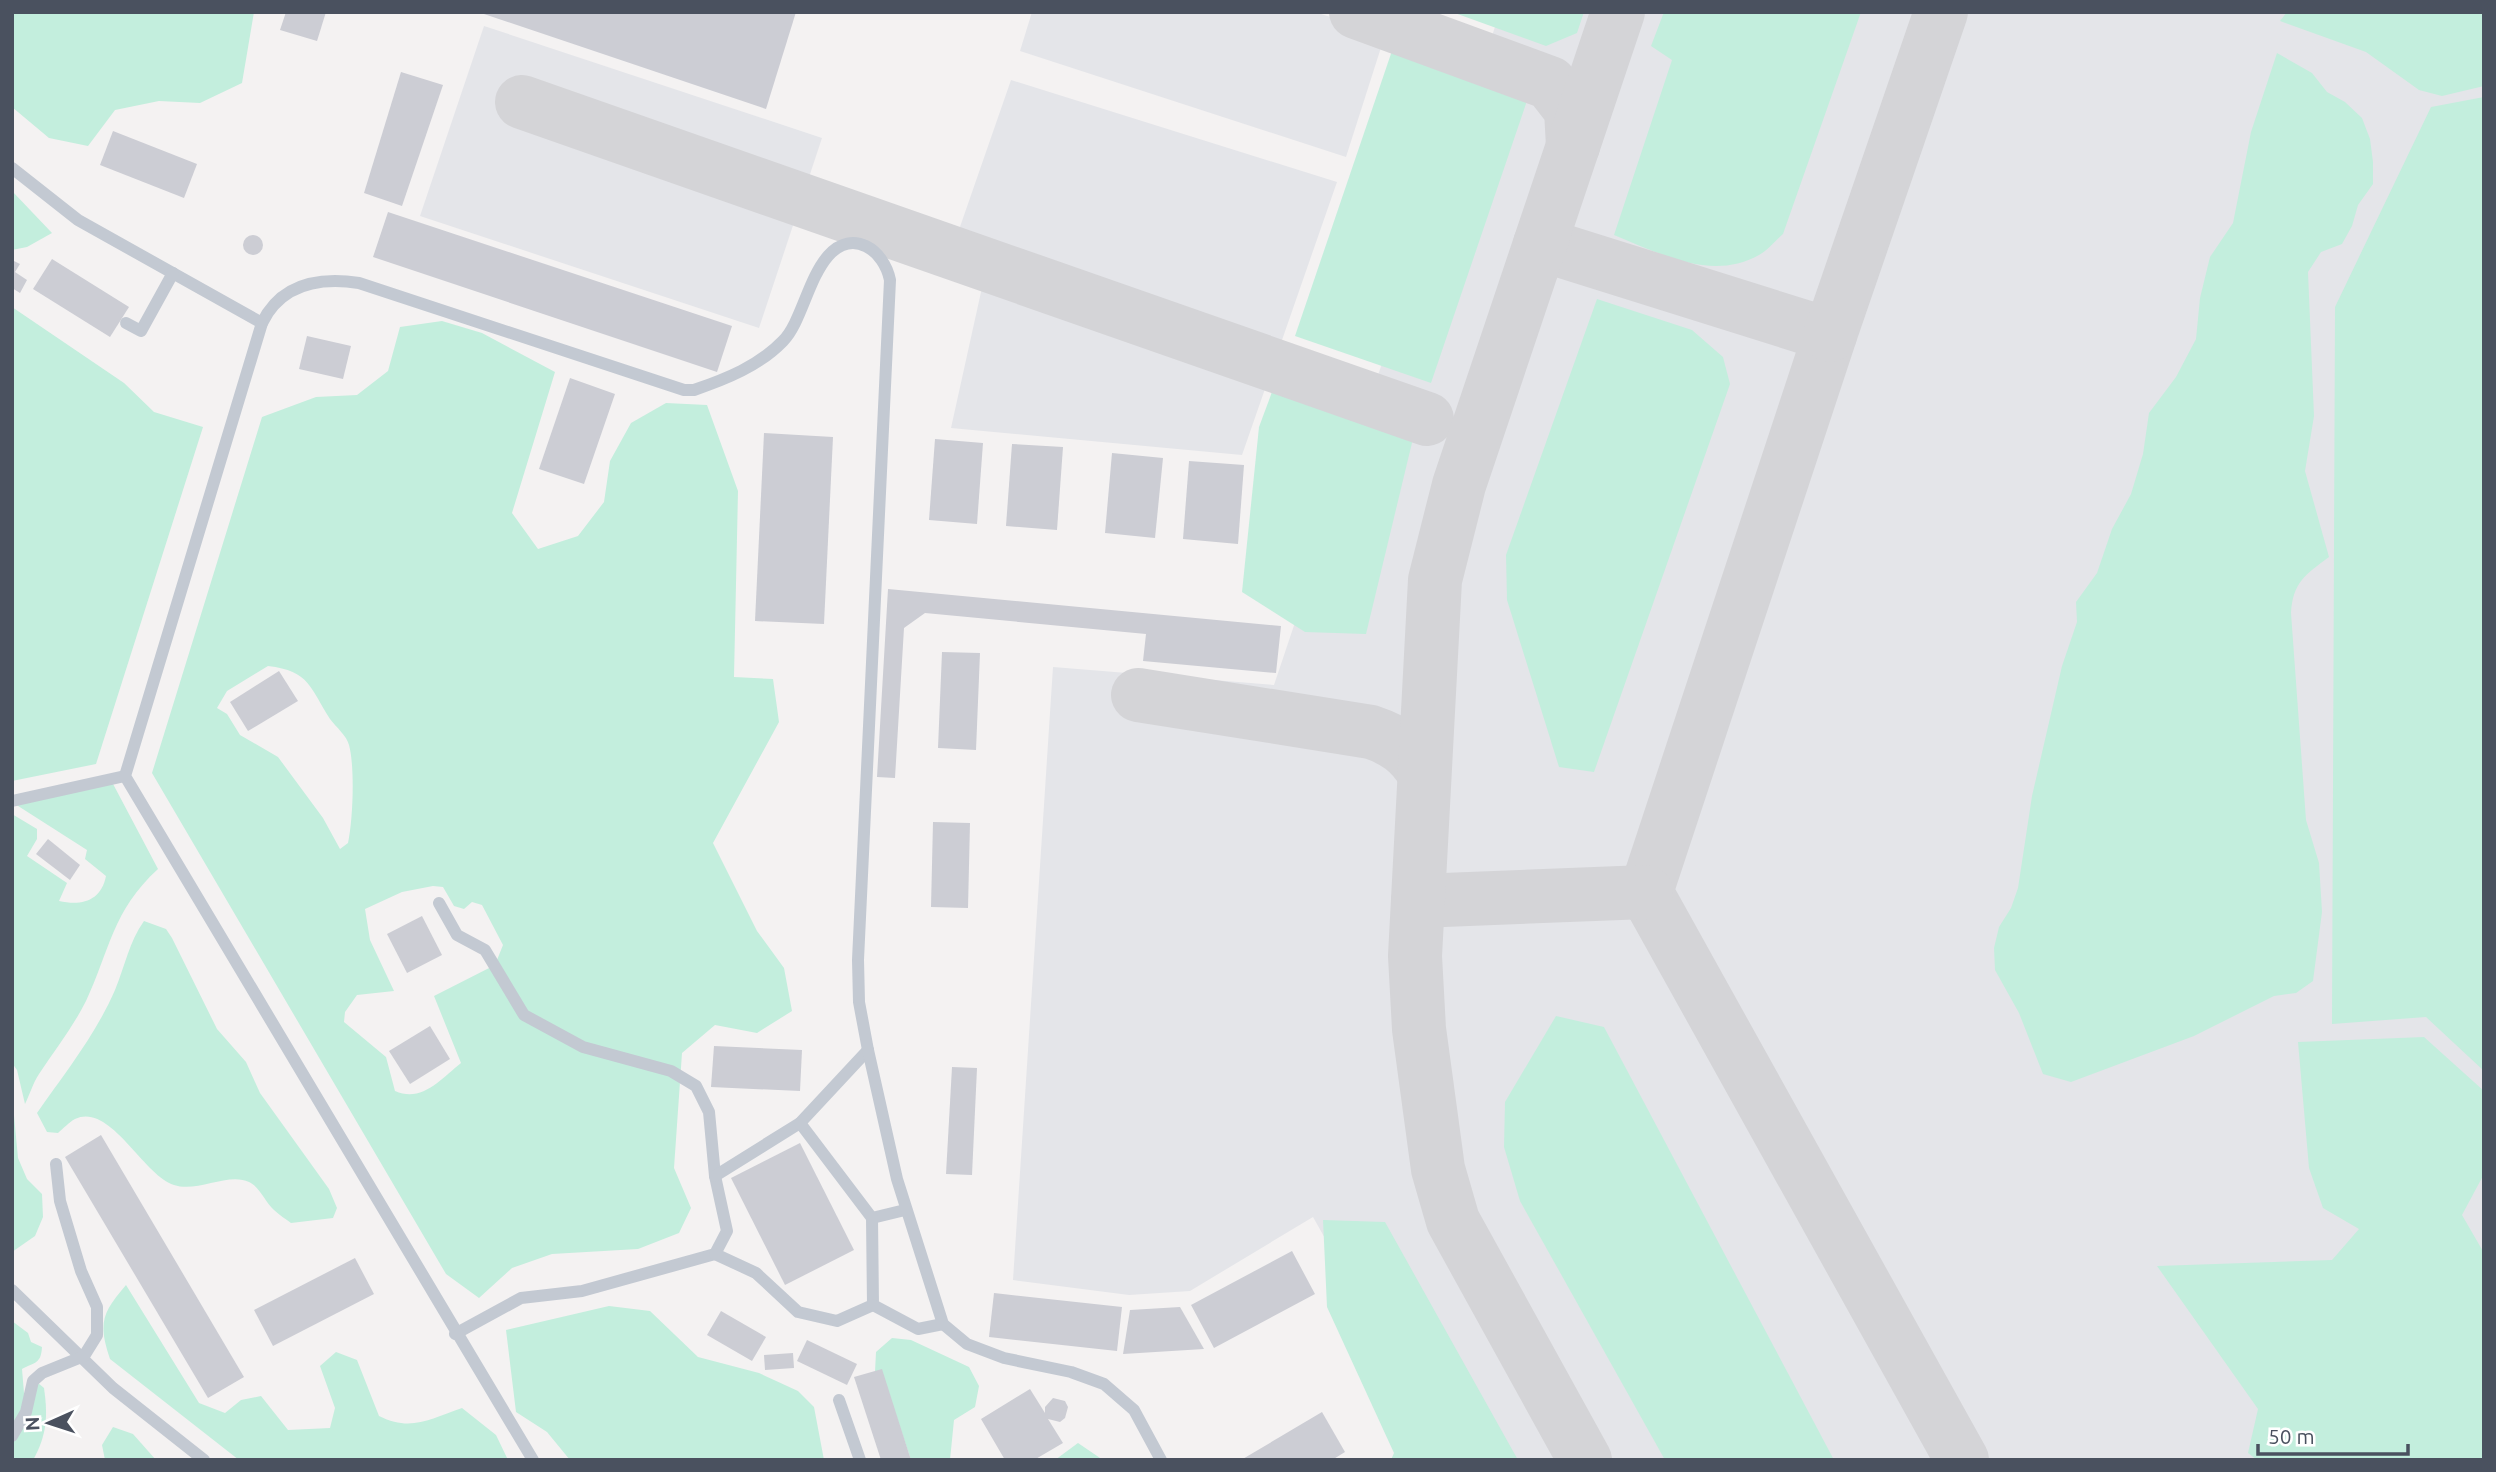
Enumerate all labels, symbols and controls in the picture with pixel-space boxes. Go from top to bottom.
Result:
north arrow [14,1388,84,1458]
scale bar [2258,1412,2408,1456]
text: N [21,1416,43,1432]
text: 50 m [2268,1424,2315,1448]

